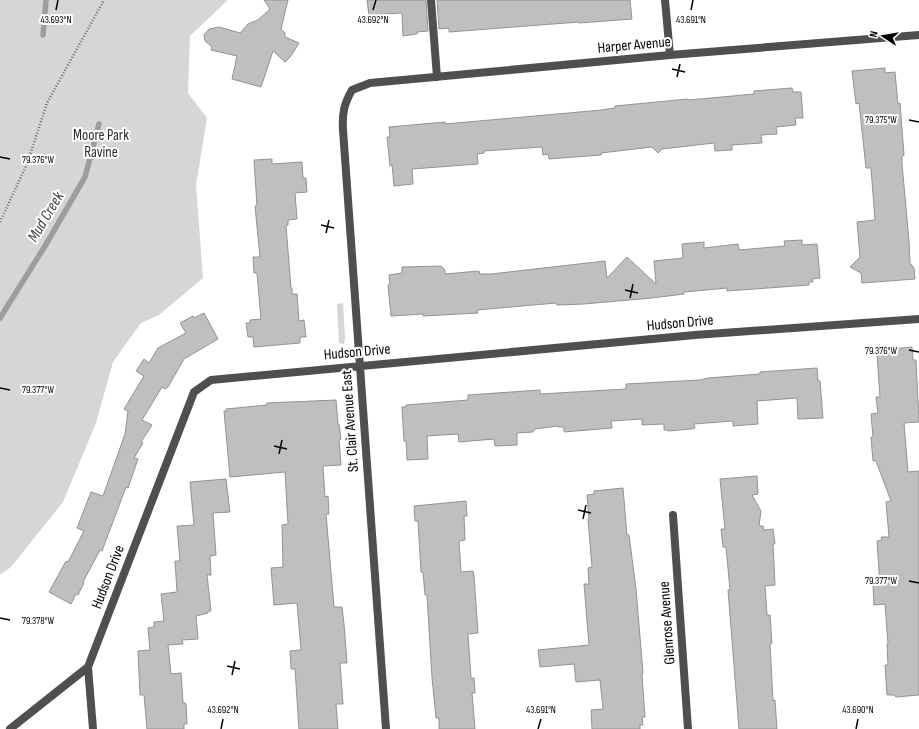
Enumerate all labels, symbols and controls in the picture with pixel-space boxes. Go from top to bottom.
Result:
text: 43.693°N [40,14,72,26]
text: 43.692°N [357,14,389,26]
text: 43.691°N [676,14,706,26]
north arrow [863,16,903,56]
text: N [867,30,881,38]
street label: Harper Avenue [597,32,671,58]
text: 79.375°W [865,114,897,126]
park label: Moore Park Ravine [73,126,129,162]
text: 79.376°W [22,154,55,166]
water label: Mud Creek [24,188,69,246]
street label: Hudson Drive [646,311,714,335]
street label: Hudson Drive [323,340,391,364]
text: 79.376°W [865,345,898,357]
street label: St. Clair Avenue East [337,369,363,473]
text: 79.377°W [22,384,55,396]
street label: Hudson Drive [87,542,129,612]
text: 79.377°W [865,575,898,587]
street label: Glenrose Avenue [655,581,679,665]
text: 79.378°W [22,615,54,627]
text: 43.692°N [207,704,239,716]
text: 43.691°N [526,704,556,716]
text: 43.690°N [842,704,874,716]

